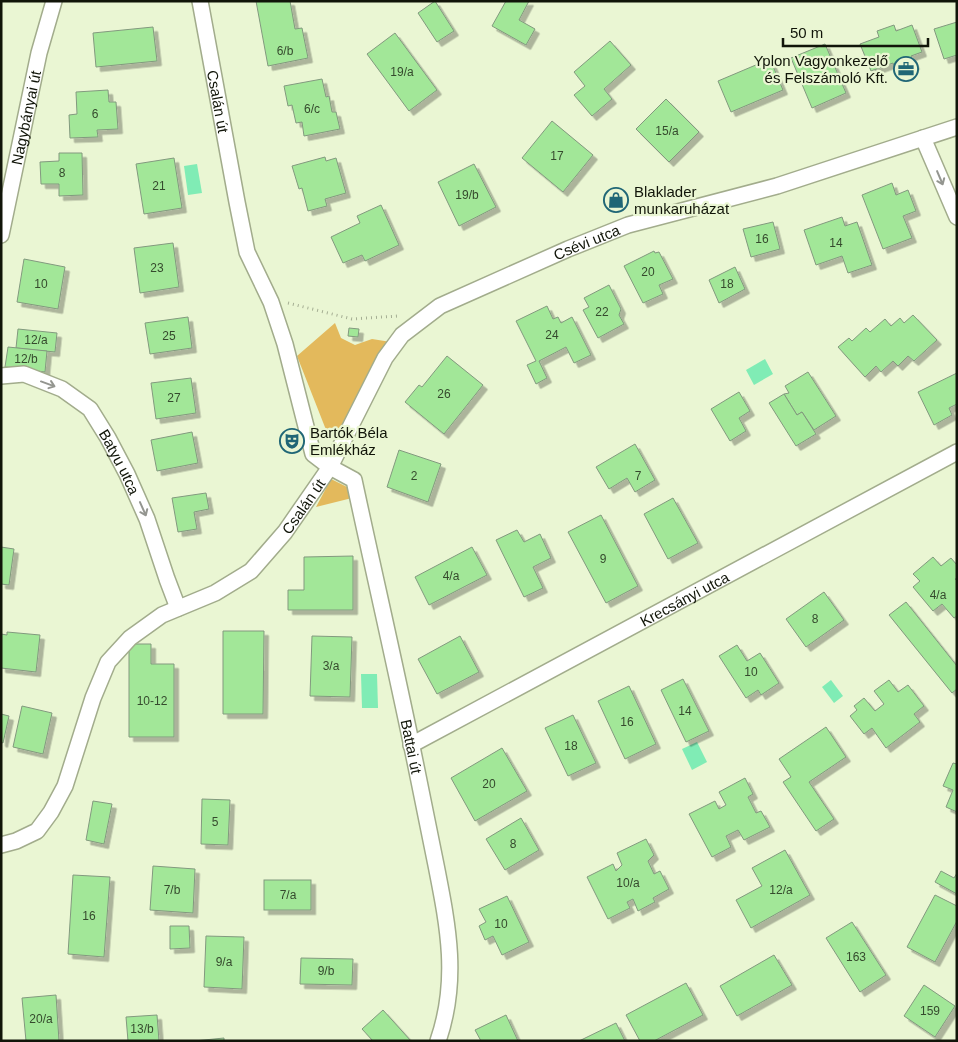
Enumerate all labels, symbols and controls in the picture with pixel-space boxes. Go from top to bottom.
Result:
scale bar [783,15,928,47]
text: 50 m [790,24,823,41]
house number: 6/b [277,44,294,58]
place label: Yplon Vagyonkezelő és Felszámoló Kft. [753,52,888,86]
office icon: Yplon Vagyonkezelő és Felszámoló Kft. [893,56,919,82]
house number: 19/a [390,65,414,79]
street label: Nagybányai út [7,68,44,166]
street label: Csalán út [204,69,233,135]
house number: 6/c [304,102,320,116]
house number: 6 [92,107,99,121]
house number: 15/a [655,124,679,138]
house number: 17 [550,149,564,163]
house number: 8 [59,166,66,180]
one-way arrow [935,170,945,185]
house number: 21 [152,179,166,193]
place label: Blaklader munkaruházat [634,183,730,217]
shop icon: Blaklader munkaruházat [603,187,629,213]
house number: 19/b [455,188,479,202]
street label: Csévi utca [551,221,623,263]
house number: 16 [755,232,769,246]
house number: 14 [829,236,843,250]
house number: 23 [150,261,164,275]
house number: 20 [641,265,655,279]
house number: 10 [34,277,48,291]
house number: 18 [720,277,734,291]
house number: 22 [595,305,609,319]
house number: 24 [545,328,559,342]
house number: 25 [162,329,176,343]
house number: 12/a [24,333,48,347]
house number: 12/b [14,352,38,366]
one-way arrow [40,380,55,389]
house number: 26 [437,387,451,401]
house number: 27 [167,391,181,405]
place label: Bartók Béla Emlékház [310,424,388,458]
street label: Batyu utca [96,426,144,497]
theatre icon: Bartók Béla Emlékház [279,428,305,454]
house number: 2 [411,469,418,483]
house number: 7 [635,469,642,483]
street label: Csalán út [278,475,328,537]
one-way arrow [138,501,148,516]
house number: 9 [600,552,607,566]
street label: Krecsányi utca [637,567,732,629]
house number: 4/a [443,569,460,583]
house number: 4/a [930,588,947,602]
house number: 8 [812,612,819,626]
house number: 3/a [323,659,340,673]
house number: 10 [744,665,758,679]
house number: 10-12 [137,694,168,708]
house number: 14 [678,704,692,718]
house number: 16 [620,715,634,729]
street label: Battai út [398,718,426,776]
house number: 18 [564,739,578,753]
house number: 20 [482,777,496,791]
house number: 5 [212,815,219,829]
house number: 8 [510,837,517,851]
house number: 10/a [616,876,640,890]
house number: 7/b [164,883,181,897]
house number: 12/a [769,883,793,897]
house number: 7/a [280,888,297,902]
house number: 16 [82,909,96,923]
house number: 10 [494,917,508,931]
house number: 163 [846,950,866,964]
house number: 9/a [216,955,233,969]
house number: 9/b [318,964,335,978]
house number: 159 [920,1004,940,1018]
house number: 20/a [29,1012,53,1026]
house number: 13/b [130,1022,154,1036]

